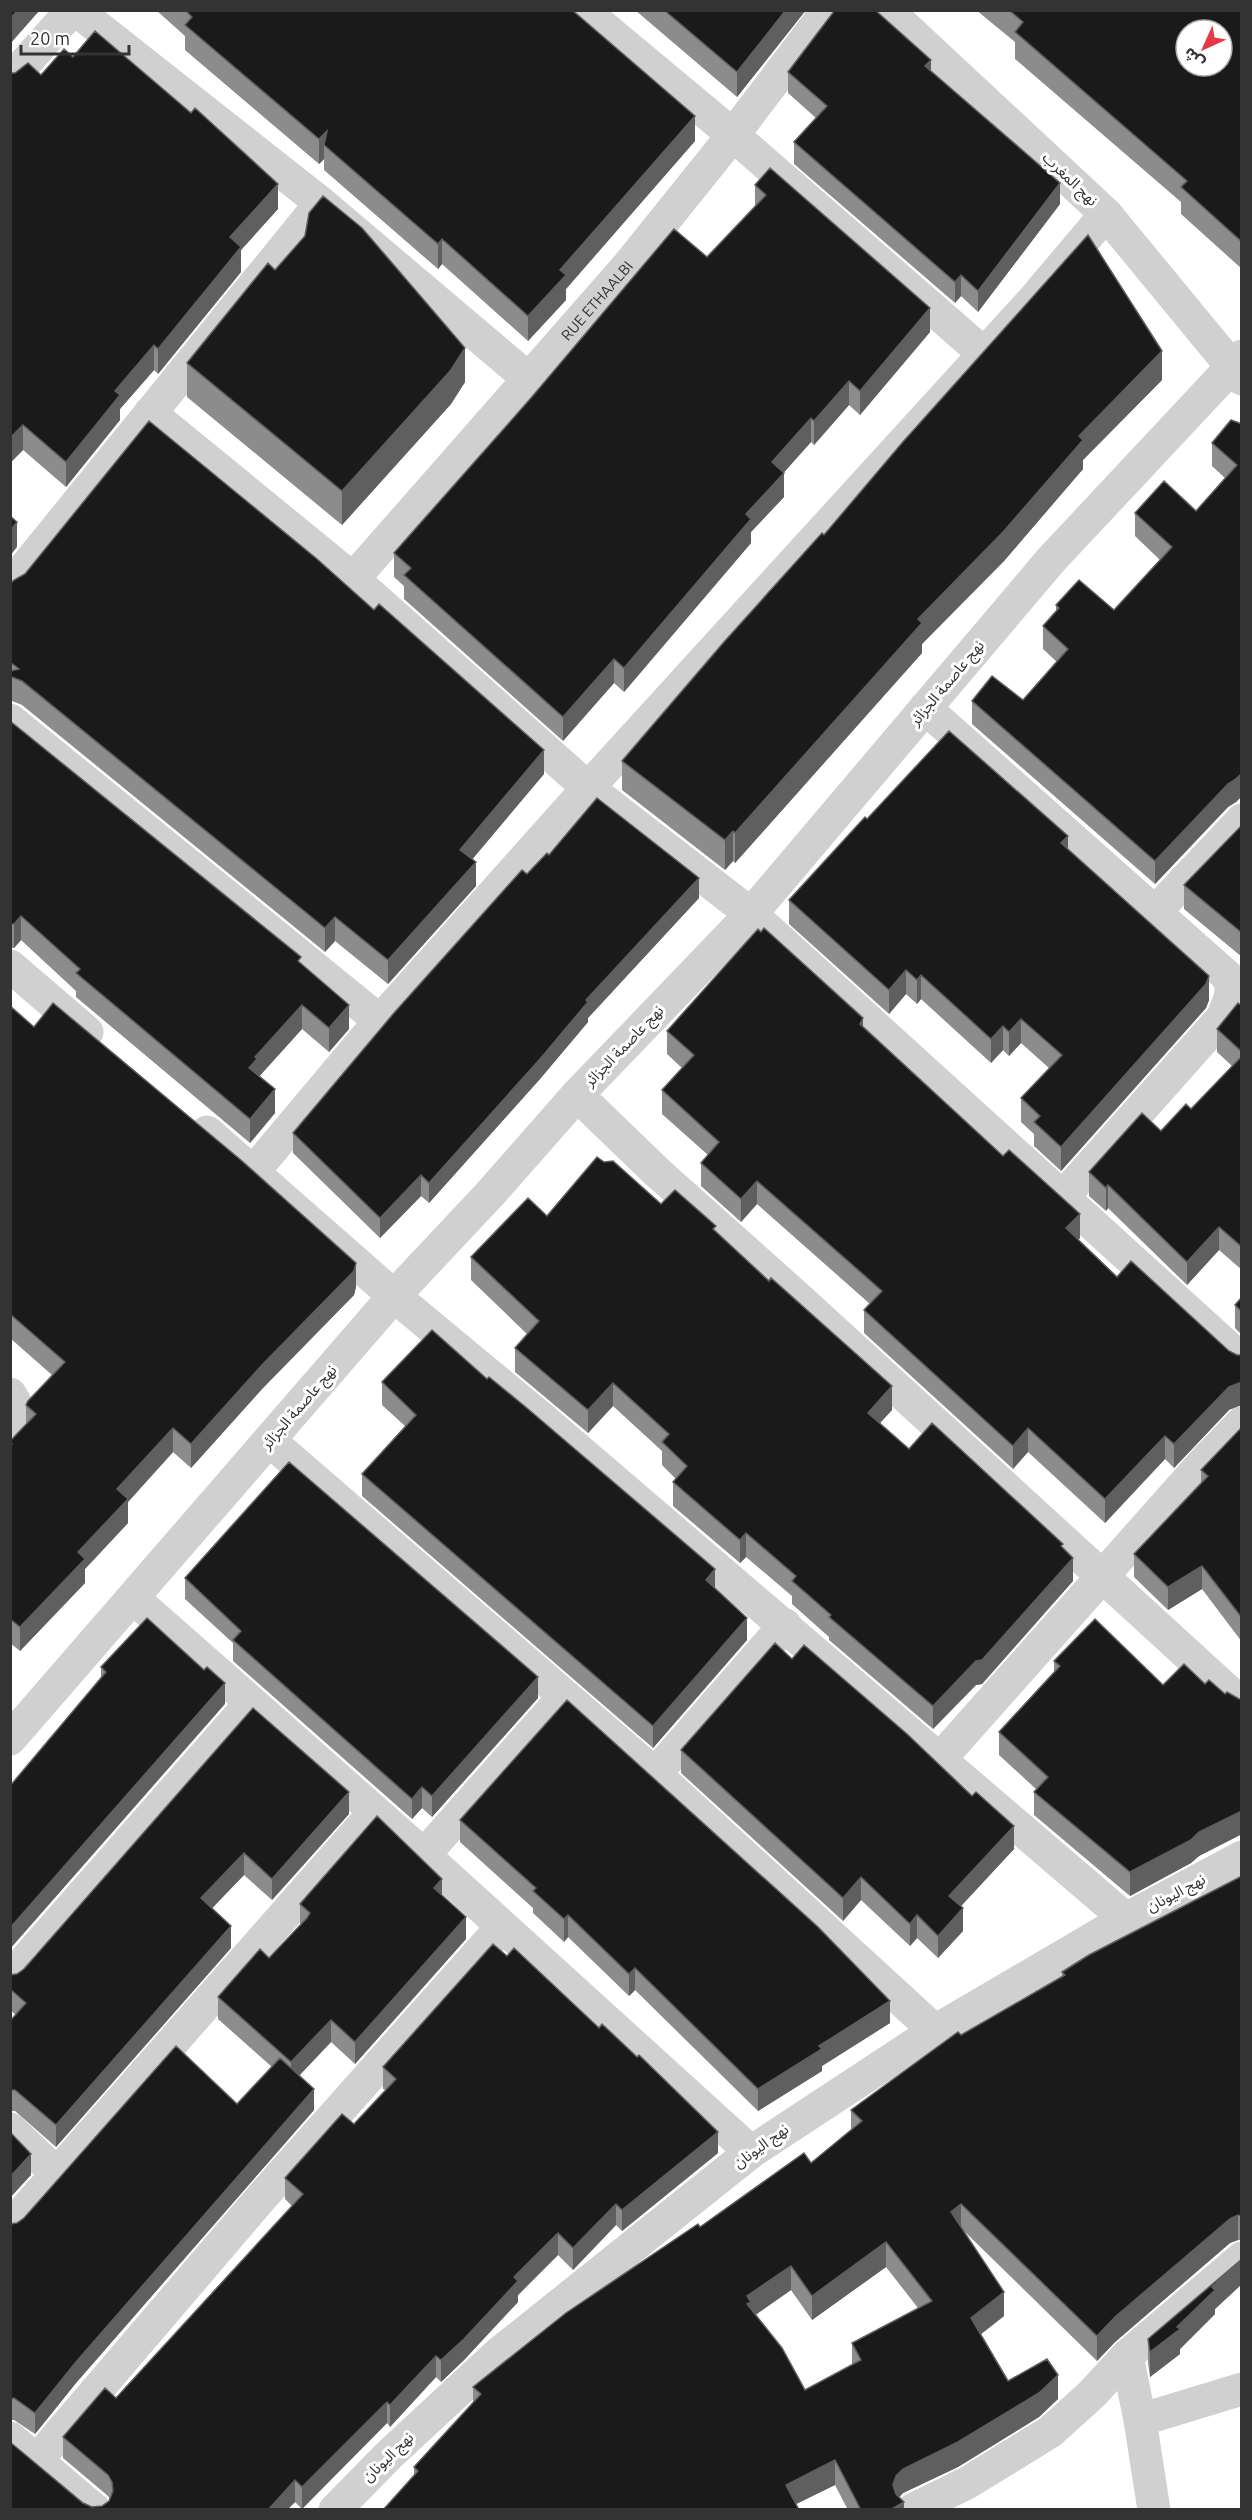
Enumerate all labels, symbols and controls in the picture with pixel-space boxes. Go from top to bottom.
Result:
scale bar [21,18,129,56]
north arrow [1174,18,1234,78]
text: 20 m [30,28,70,48]
text: ش [1179,44,1208,73]
street label: نهج المغرب [1037,148,1101,212]
street label: RUE ETHAALBI [557,258,636,344]
street label: نهج عاصمة الجزائر [905,637,990,732]
street label: نهج عاصمة الجزائر [580,1002,669,1093]
street label: نهج عاصمة الجزائر [257,1361,343,1456]
street label: نهج اليونان [1144,1870,1210,1919]
street label: نهج اليونان [730,2120,794,2174]
street label: نهج اليونان [359,2428,419,2488]

